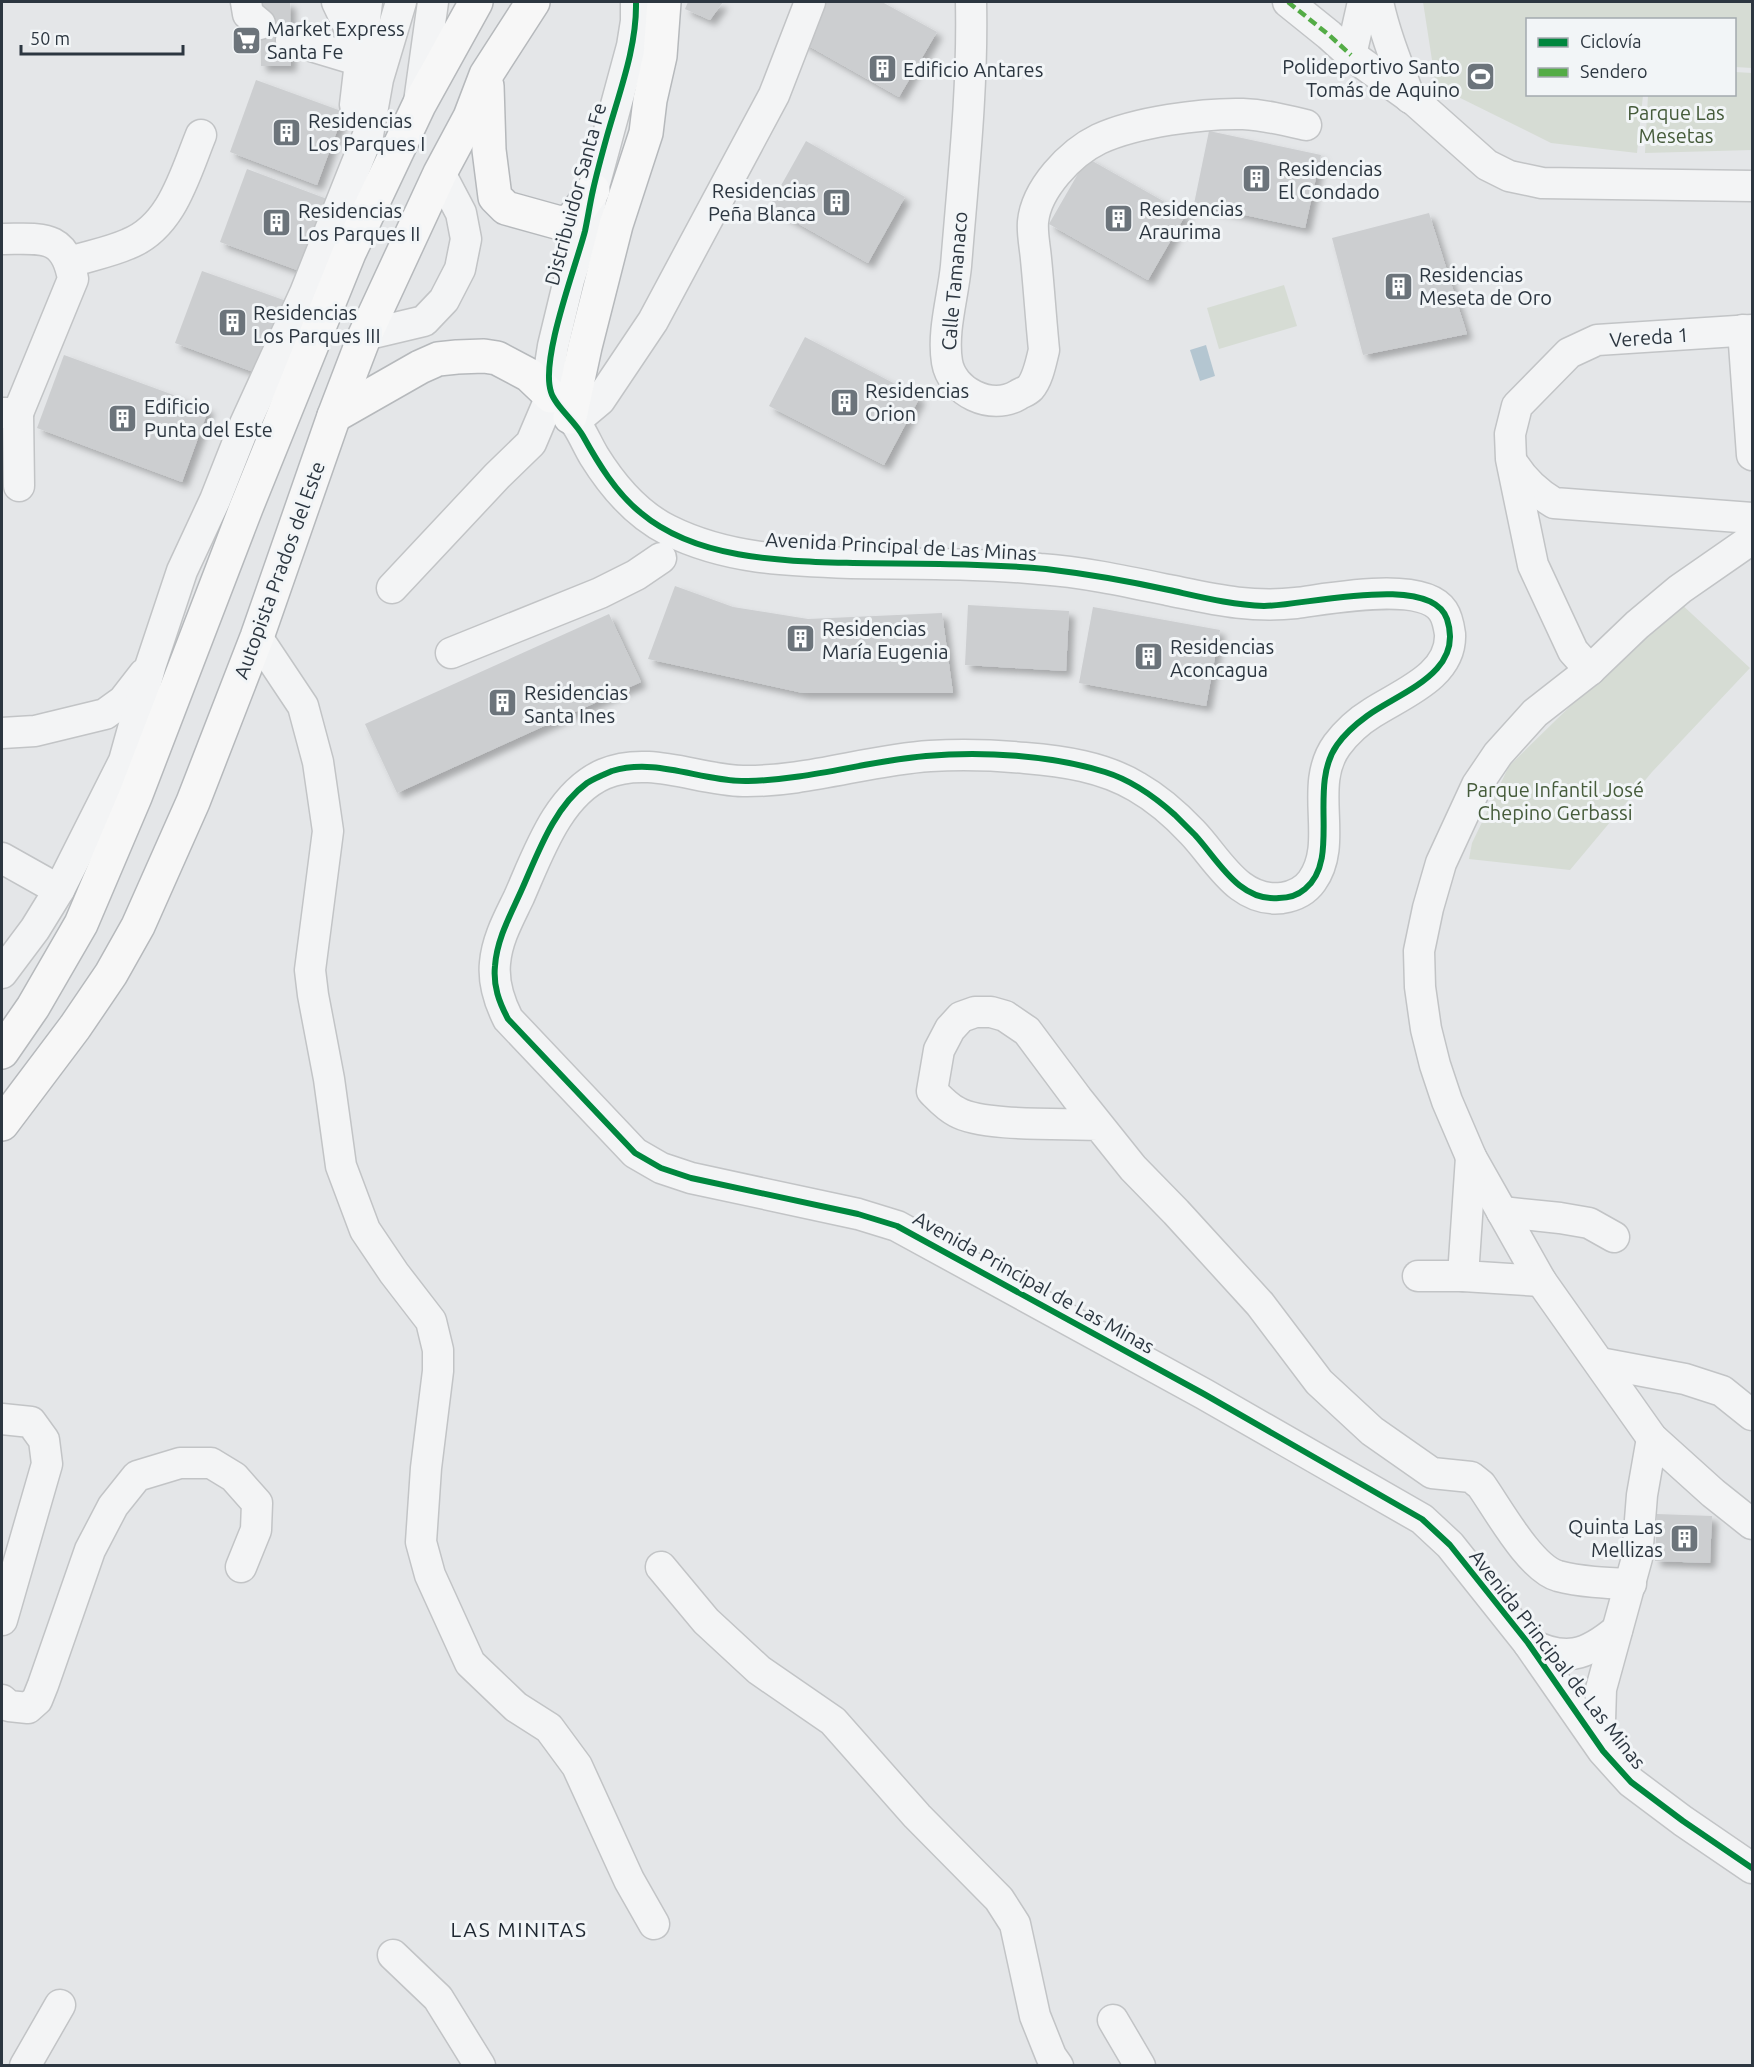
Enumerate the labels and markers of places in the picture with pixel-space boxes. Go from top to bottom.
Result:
place label: Market Express Santa Fe [267,17,405,63]
supermarket icon: Market Express Santa Fe [230,24,262,56]
building icon: Edificio Antares [866,53,898,85]
place label: Polideportivo Santo Tomás de Aquino [1282,55,1460,101]
place label: Edificio Antares [903,58,1043,81]
sports icon: Polideportivo Santo Tomás de Aquino [1465,61,1497,93]
place label: Residencias Los Parques I [308,109,425,155]
building icon: Residencias Los Parques I [271,116,303,148]
place label: Residencias El Condado [1278,157,1382,203]
building icon: Residencias El Condado [1241,163,1273,195]
place label: Residencias Peña Blanca [708,179,816,225]
building icon: Residencias Peña Blanca [821,186,853,218]
place label: Residencias Araurima [1139,197,1243,243]
place label: Residencias Los Parques II [298,199,420,245]
building icon: Residencias Araurima [1102,203,1134,235]
building icon: Residencias Los Parques II [261,206,293,238]
place label: Residencias Meseta de Oro [1419,263,1552,309]
building icon: Residencias Meseta de Oro [1382,270,1414,302]
place label: Residencias Los Parques III [253,301,381,347]
building icon: Residencias Los Parques III [216,307,248,339]
place label: Residencias Orion [865,379,969,425]
building icon: Residencias Orion [828,386,860,418]
place label: Edificio Punta del Este [144,395,273,441]
building icon: Edificio Punta del Este [107,402,139,434]
place label: Residencias María Eugenia [822,617,949,663]
building icon: Residencias María Eugenia [785,623,817,655]
place label: Residencias Aconcagua [1170,635,1274,681]
building icon: Residencias Aconcagua [1133,641,1165,673]
place label: Residencias Santa Ines [524,681,628,727]
building icon: Residencias Santa Ines [487,687,519,719]
place label: Quinta Las Mellizas [1568,1515,1663,1561]
building icon: Quinta Las Mellizas [1668,1522,1700,1554]

